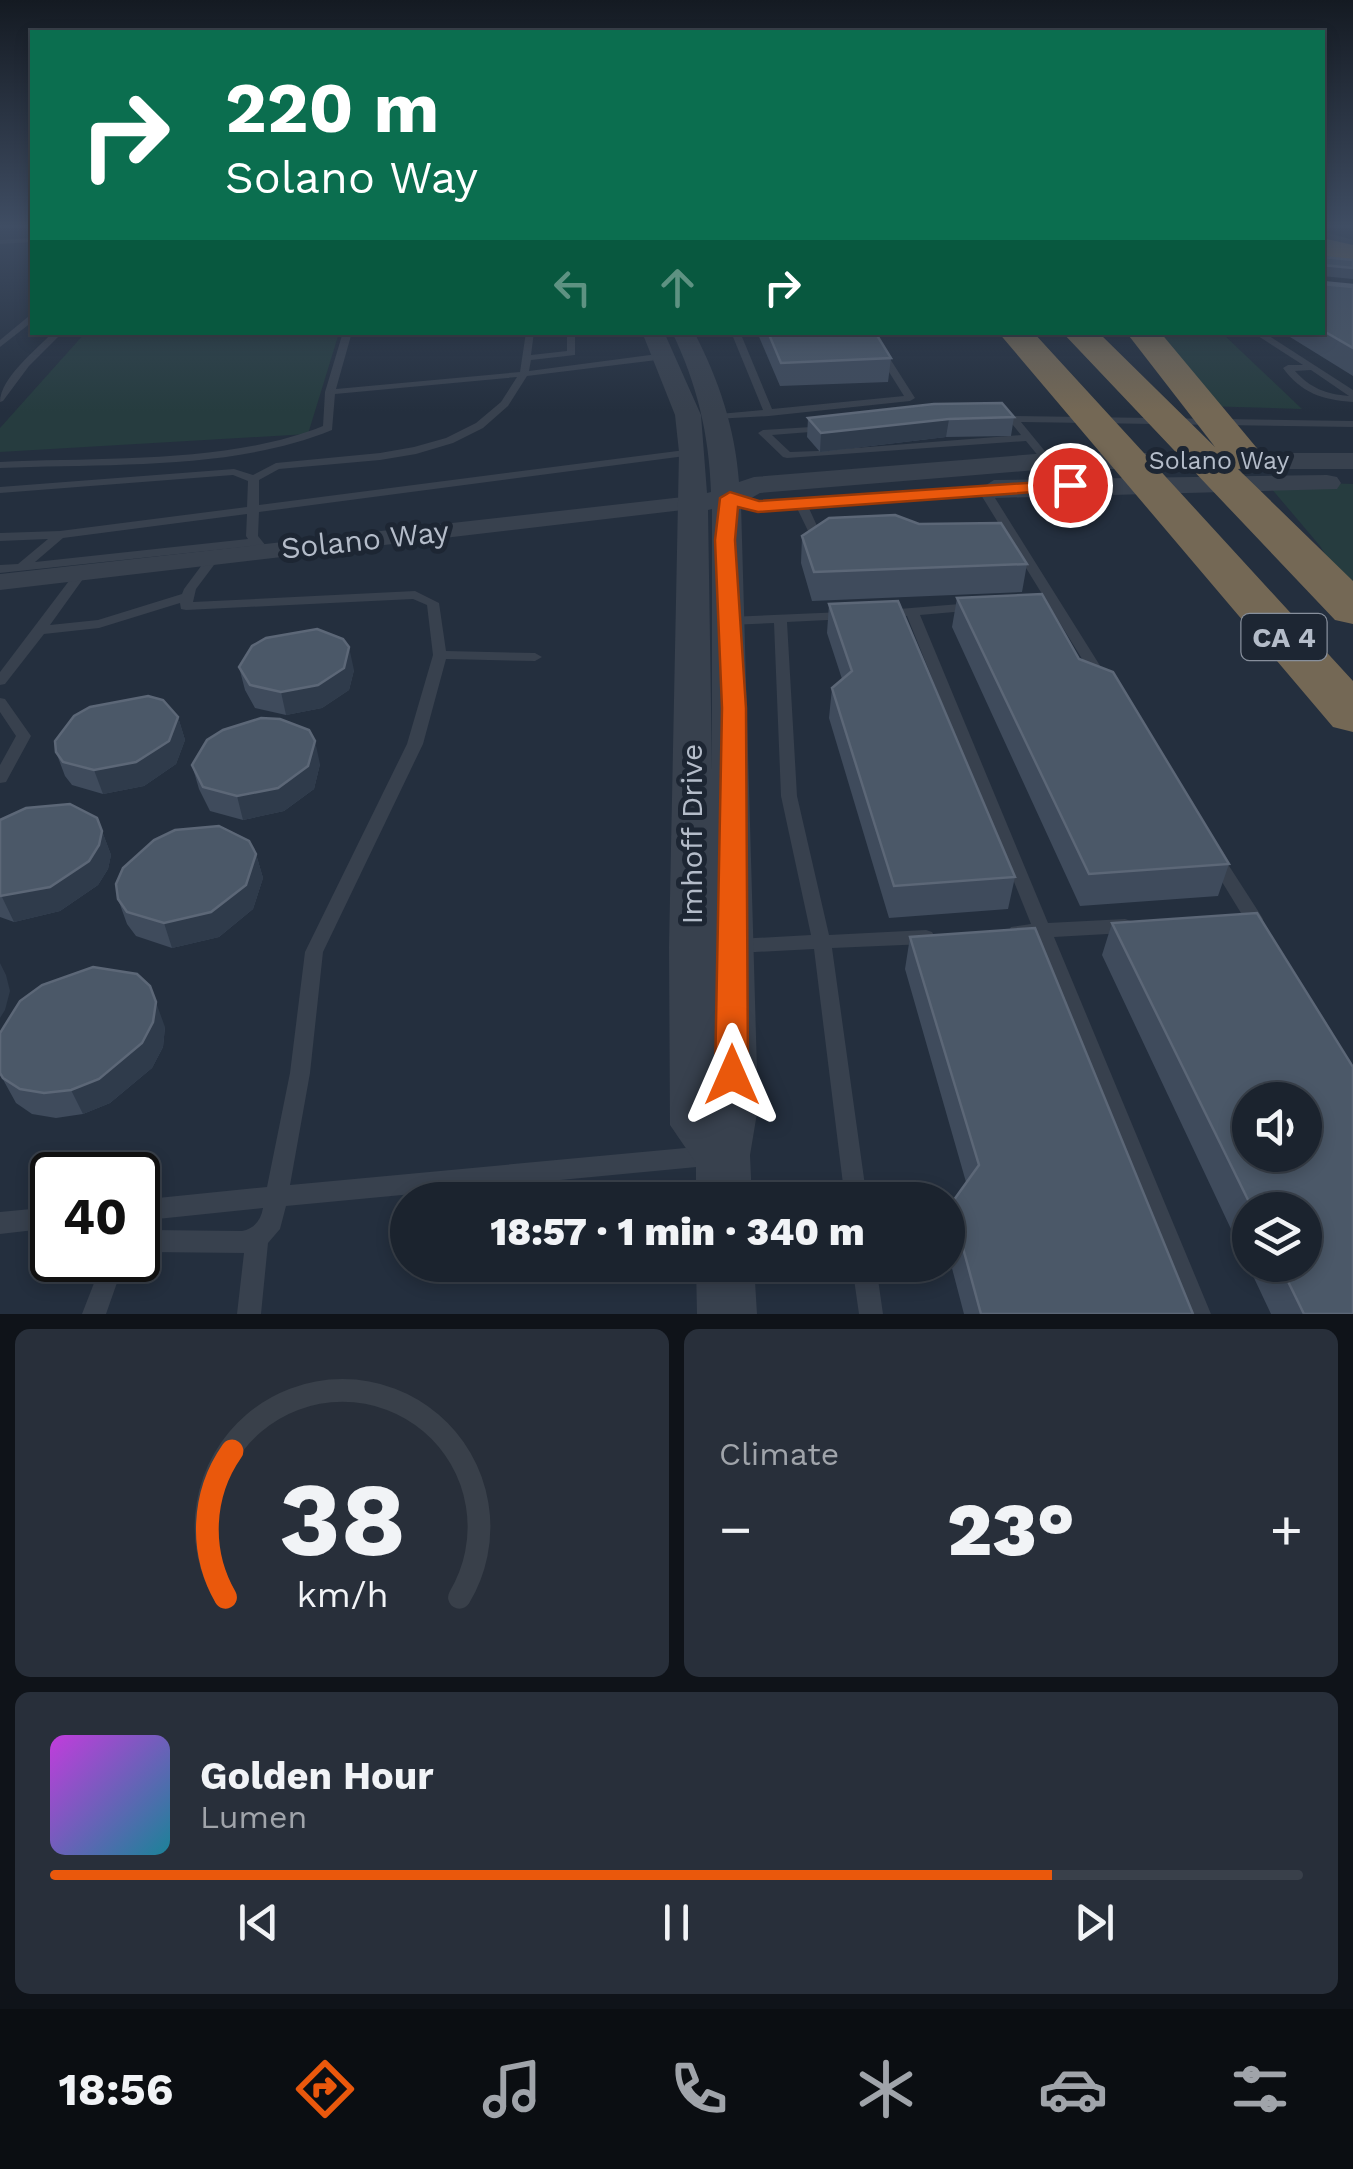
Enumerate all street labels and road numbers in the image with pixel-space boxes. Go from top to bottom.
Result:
street label: Solano Way [1149,446,1289,475]
street label: Solano Way [279,513,451,566]
road number: CA 4 [1242,614,1326,660]
street label: Imhoff Drive [674,744,709,924]

